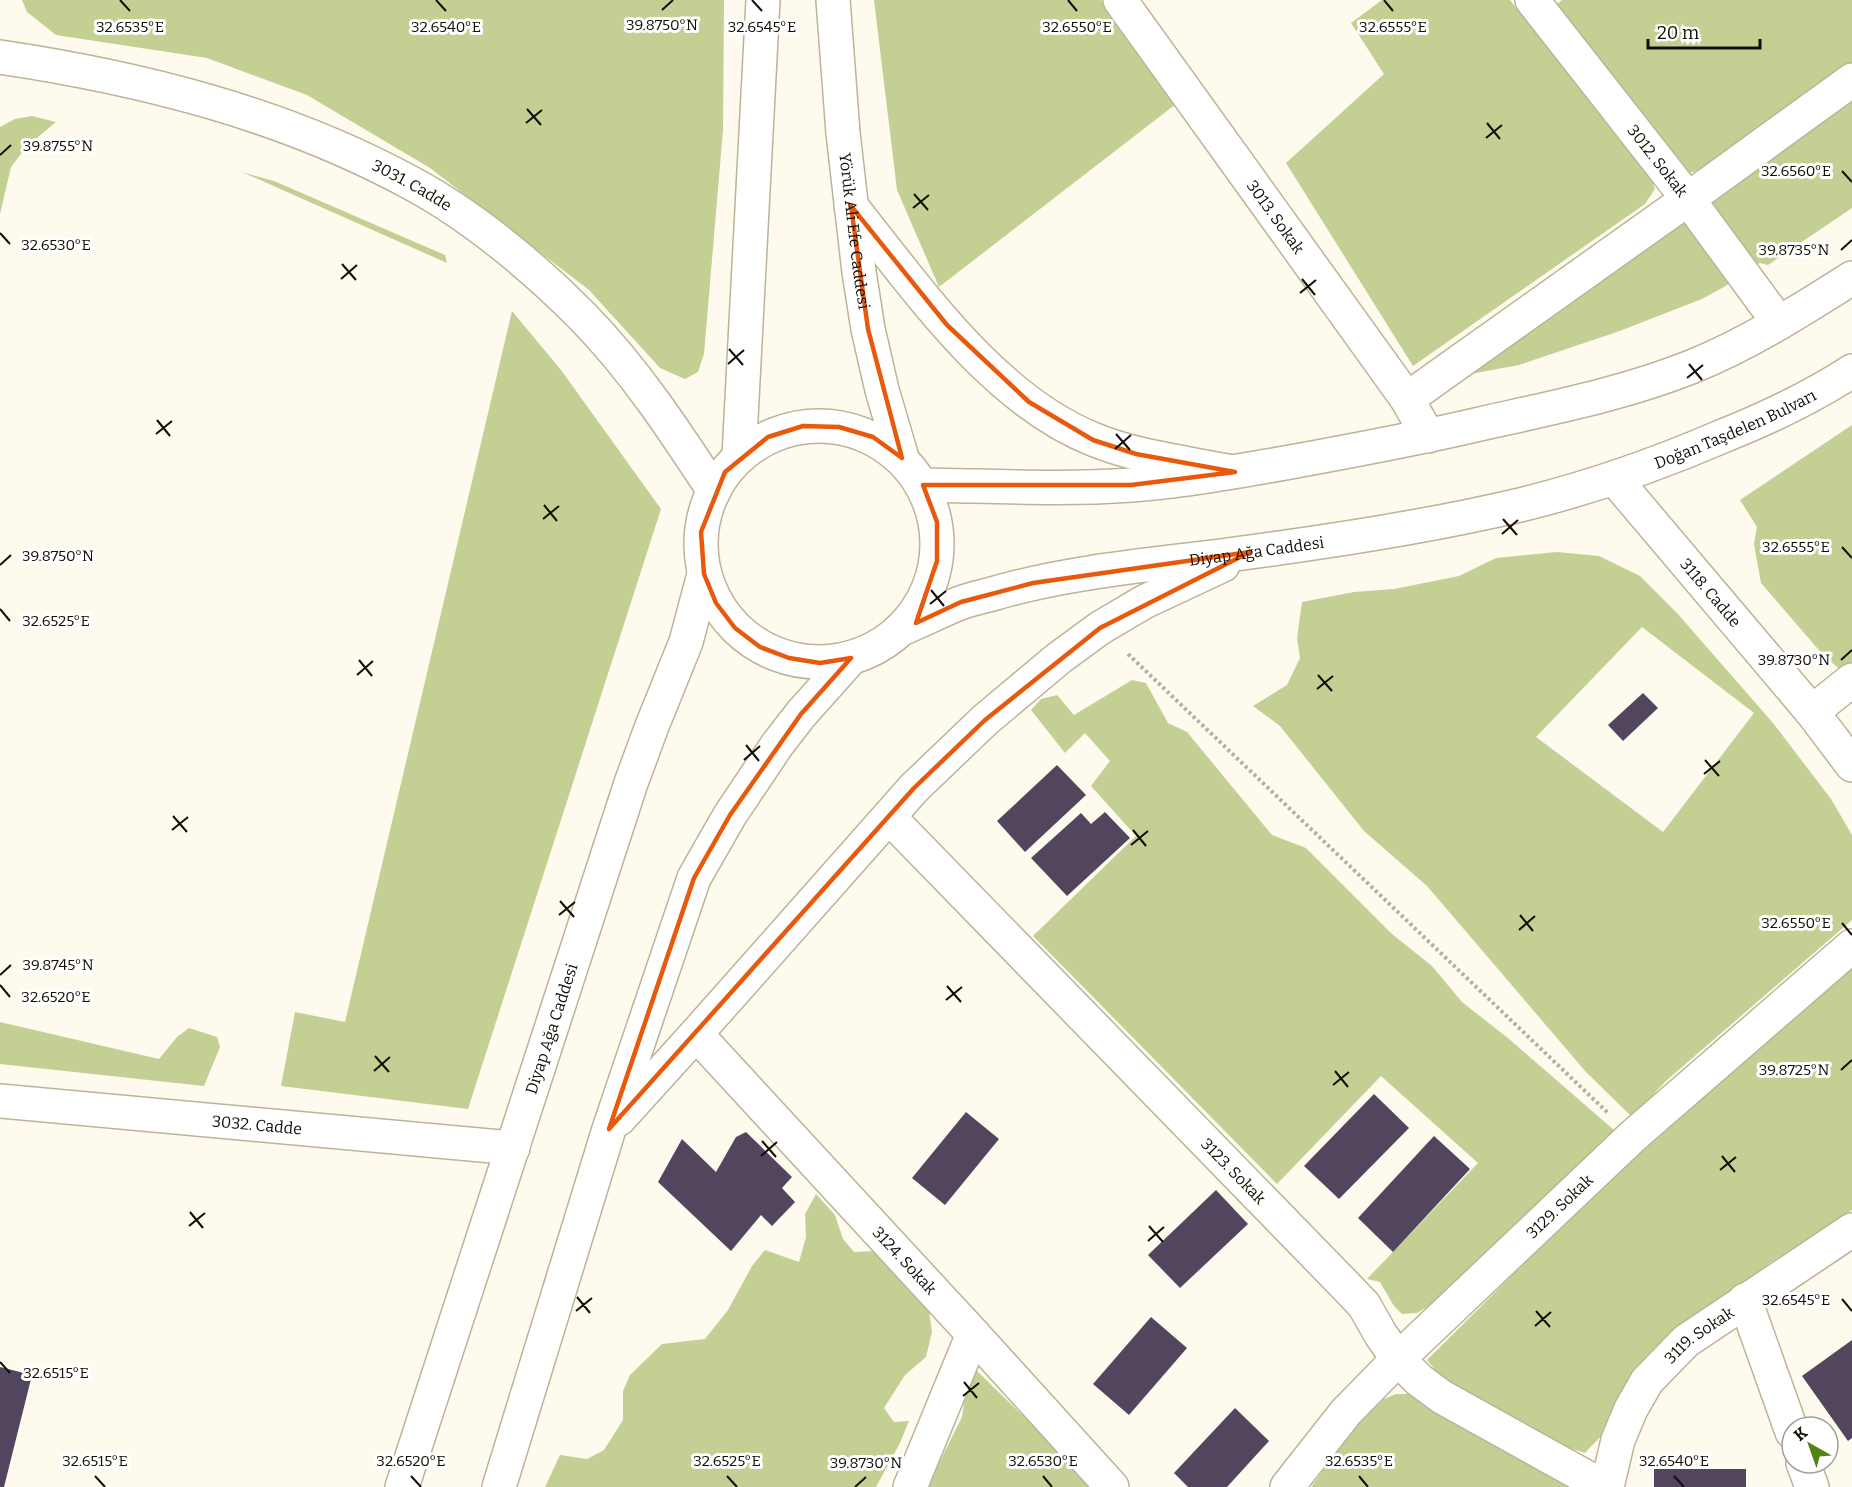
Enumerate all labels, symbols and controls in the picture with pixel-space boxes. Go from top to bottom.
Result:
scale bar [1648,12,1760,50]
text: 39.8750°N [626,16,698,34]
text: 32.6535°E [96,18,164,36]
text: 32.6540°E [411,18,481,36]
text: 32.6545°E [728,18,796,36]
text: 32.6550°E [1042,18,1112,36]
text: 32.6555°E [1359,18,1427,36]
text: 20 m [1657,22,1699,44]
street label: 3012. Sokak [1623,121,1692,201]
text: 39.8755°N [23,137,93,155]
street label: Yörük Ali Efe Caddesi [835,152,874,311]
street label: 3031. Cadde [369,156,455,215]
text: 32.6560°E [1761,162,1831,180]
street label: 3013. Sokak [1243,177,1308,257]
text: 32.6530°E [21,236,91,254]
text: 39.8735°N [1759,241,1830,259]
street label: Doğan Taşdelen Bulvarı [1652,385,1819,473]
street label: Diyap Ağa Caddesi [1188,533,1326,570]
text: 32.6555°E [1762,538,1830,556]
text: 39.8750°N [22,547,94,565]
street label: 3118. Cadde [1676,555,1745,631]
text: 32.6525°E [22,612,90,630]
text: 39.8730°N [1758,651,1830,669]
text: 32.6550°E [1761,914,1831,932]
text: 39.8745°N [22,956,94,974]
street label: Diyap Ağa Caddesi [521,961,582,1096]
text: 32.6520°E [21,988,91,1006]
text: 39.8725°N [1759,1061,1829,1079]
street label: 3032. Cadde [211,1111,303,1139]
street label: 3123. Sokak [1197,1134,1270,1208]
street label: 3129. Sokak [1522,1170,1597,1242]
street label: 3124. Sokak [869,1223,941,1298]
text: 32.6545°E [1762,1291,1830,1309]
street label: 3119. Sokak [1661,1303,1737,1367]
text: 32.6515°E [23,1364,89,1382]
north arrow [1780,1415,1840,1475]
text: K [1790,1423,1812,1445]
text: 32.6515°E [62,1452,128,1470]
text: 32.6520°E [376,1452,446,1470]
text: 32.6525°E [693,1452,761,1470]
text: 32.6530°E [1008,1452,1078,1470]
text: 32.6535°E [1325,1452,1393,1470]
text: 32.6540°E [1639,1452,1709,1470]
text: 39.8730°N [830,1454,902,1472]

